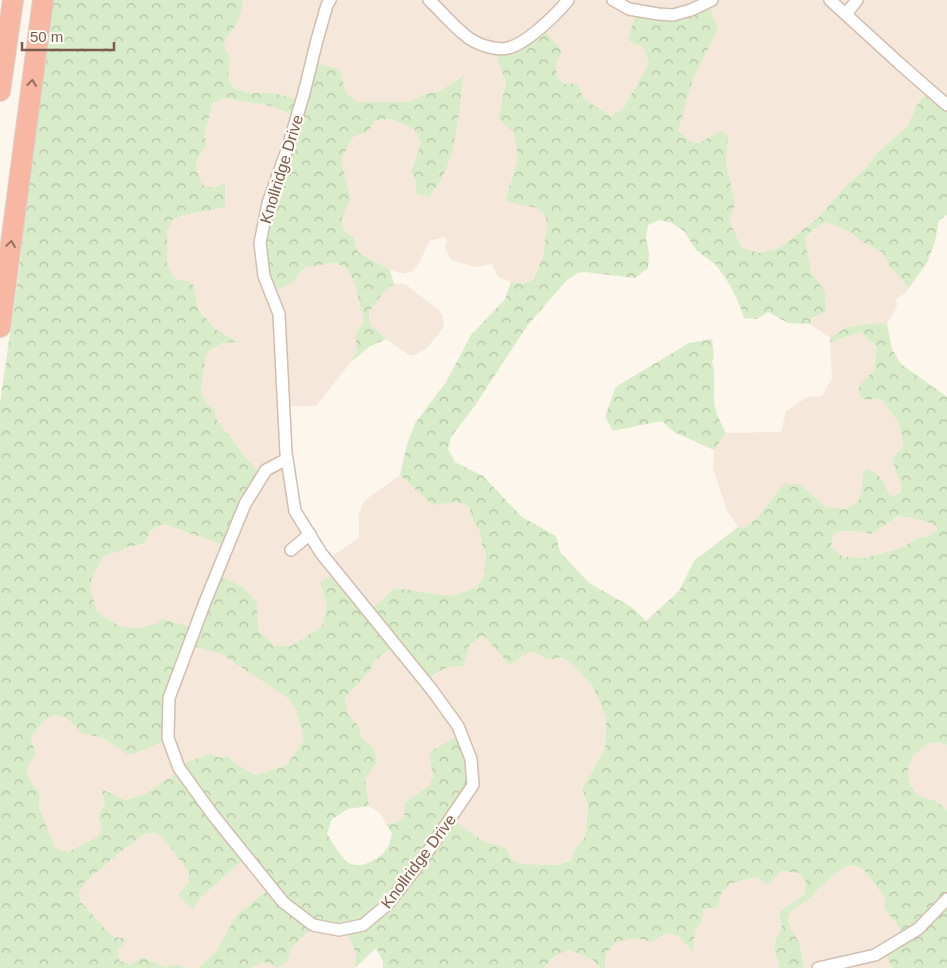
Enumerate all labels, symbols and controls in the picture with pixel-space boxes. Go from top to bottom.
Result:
scale bar [22,20,115,52]
text: 50 m [30,28,63,45]
one-way arrow [26,79,37,87]
street label: Knollridge Drive [257,113,306,226]
one-way arrow [5,240,16,248]
street label: Knollridge Drive [378,811,459,912]

